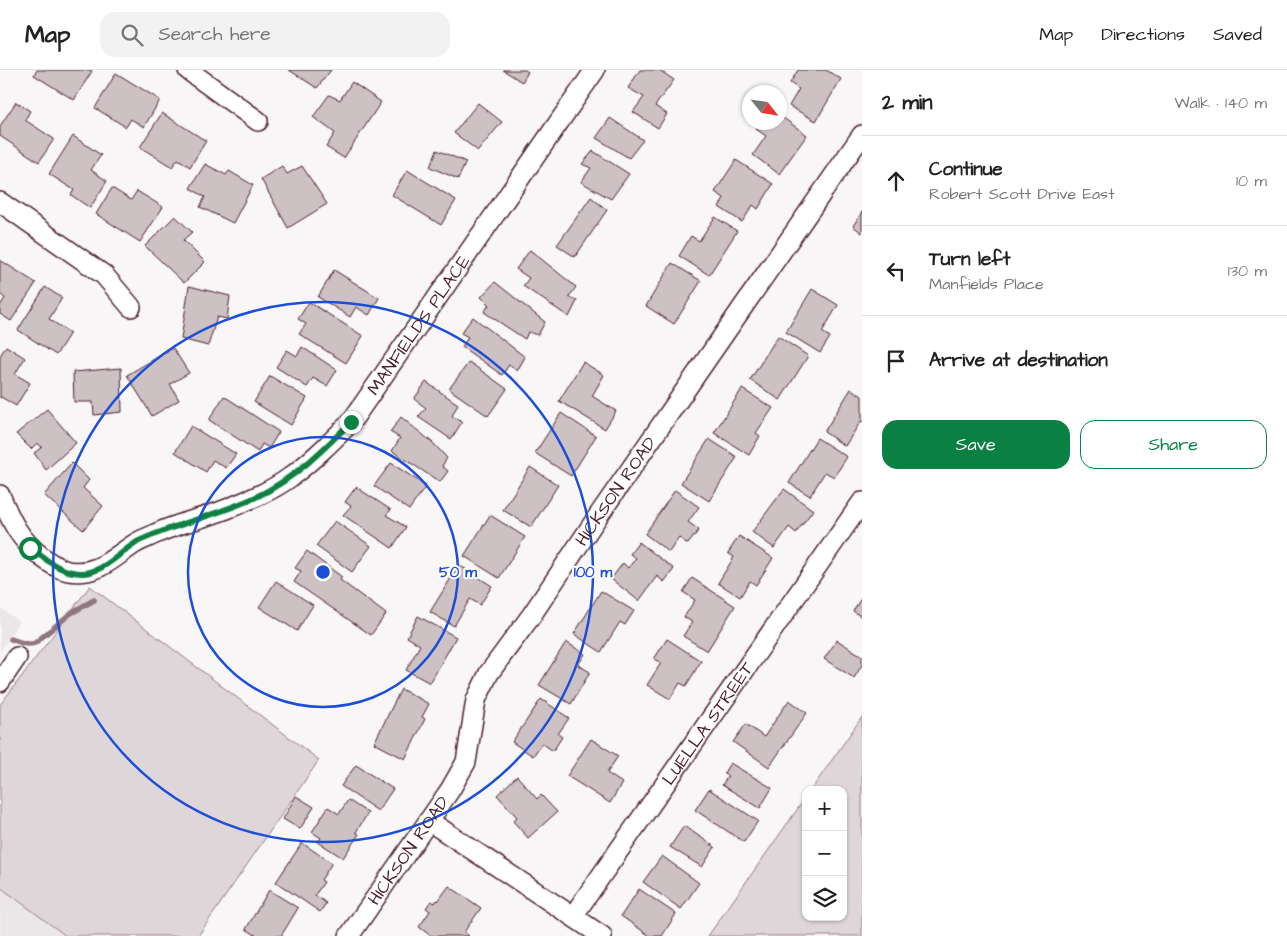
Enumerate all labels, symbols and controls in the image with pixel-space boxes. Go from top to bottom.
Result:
search box [100,12,450,57]
text: Map [25,18,70,52]
icon: search [118,21,146,49]
text: Search here [158,21,271,48]
text: Map [1039,22,1073,47]
text: Directions [1101,22,1185,47]
text: Saved [1213,22,1262,47]
north arrow [742,85,787,130]
text: 2 min [882,88,932,117]
text: Walk · 140 m [1175,92,1267,114]
text: Continue [929,156,1003,183]
icon: ahead [882,167,910,195]
text: 10 m [1236,170,1267,192]
text: Robert Scott Drive East [929,183,1115,205]
text: Turn left [929,246,1010,273]
street label: MANFIELDS PLACE [361,250,476,400]
icon: left [882,257,910,285]
text: 130 m [1228,260,1267,282]
text: Manfields Place [929,273,1044,295]
icon: arrive [882,347,910,375]
text: Arrive at destination [929,347,1108,374]
route end [340,411,363,434]
button: Save [882,420,1070,469]
button: Share [1080,420,1267,469]
street label: HICKSON ROAD [569,431,662,551]
route start [19,537,42,560]
text: 50 m [439,562,477,583]
text: 100 m [574,562,613,583]
centre of rings [314,563,332,581]
street label: LUELLA STREET [656,656,760,790]
map controls [802,786,847,921]
button: + [802,786,847,831]
street label: HICKSON ROAD [362,791,455,910]
button: − [802,831,847,876]
button: layers [802,876,847,921]

